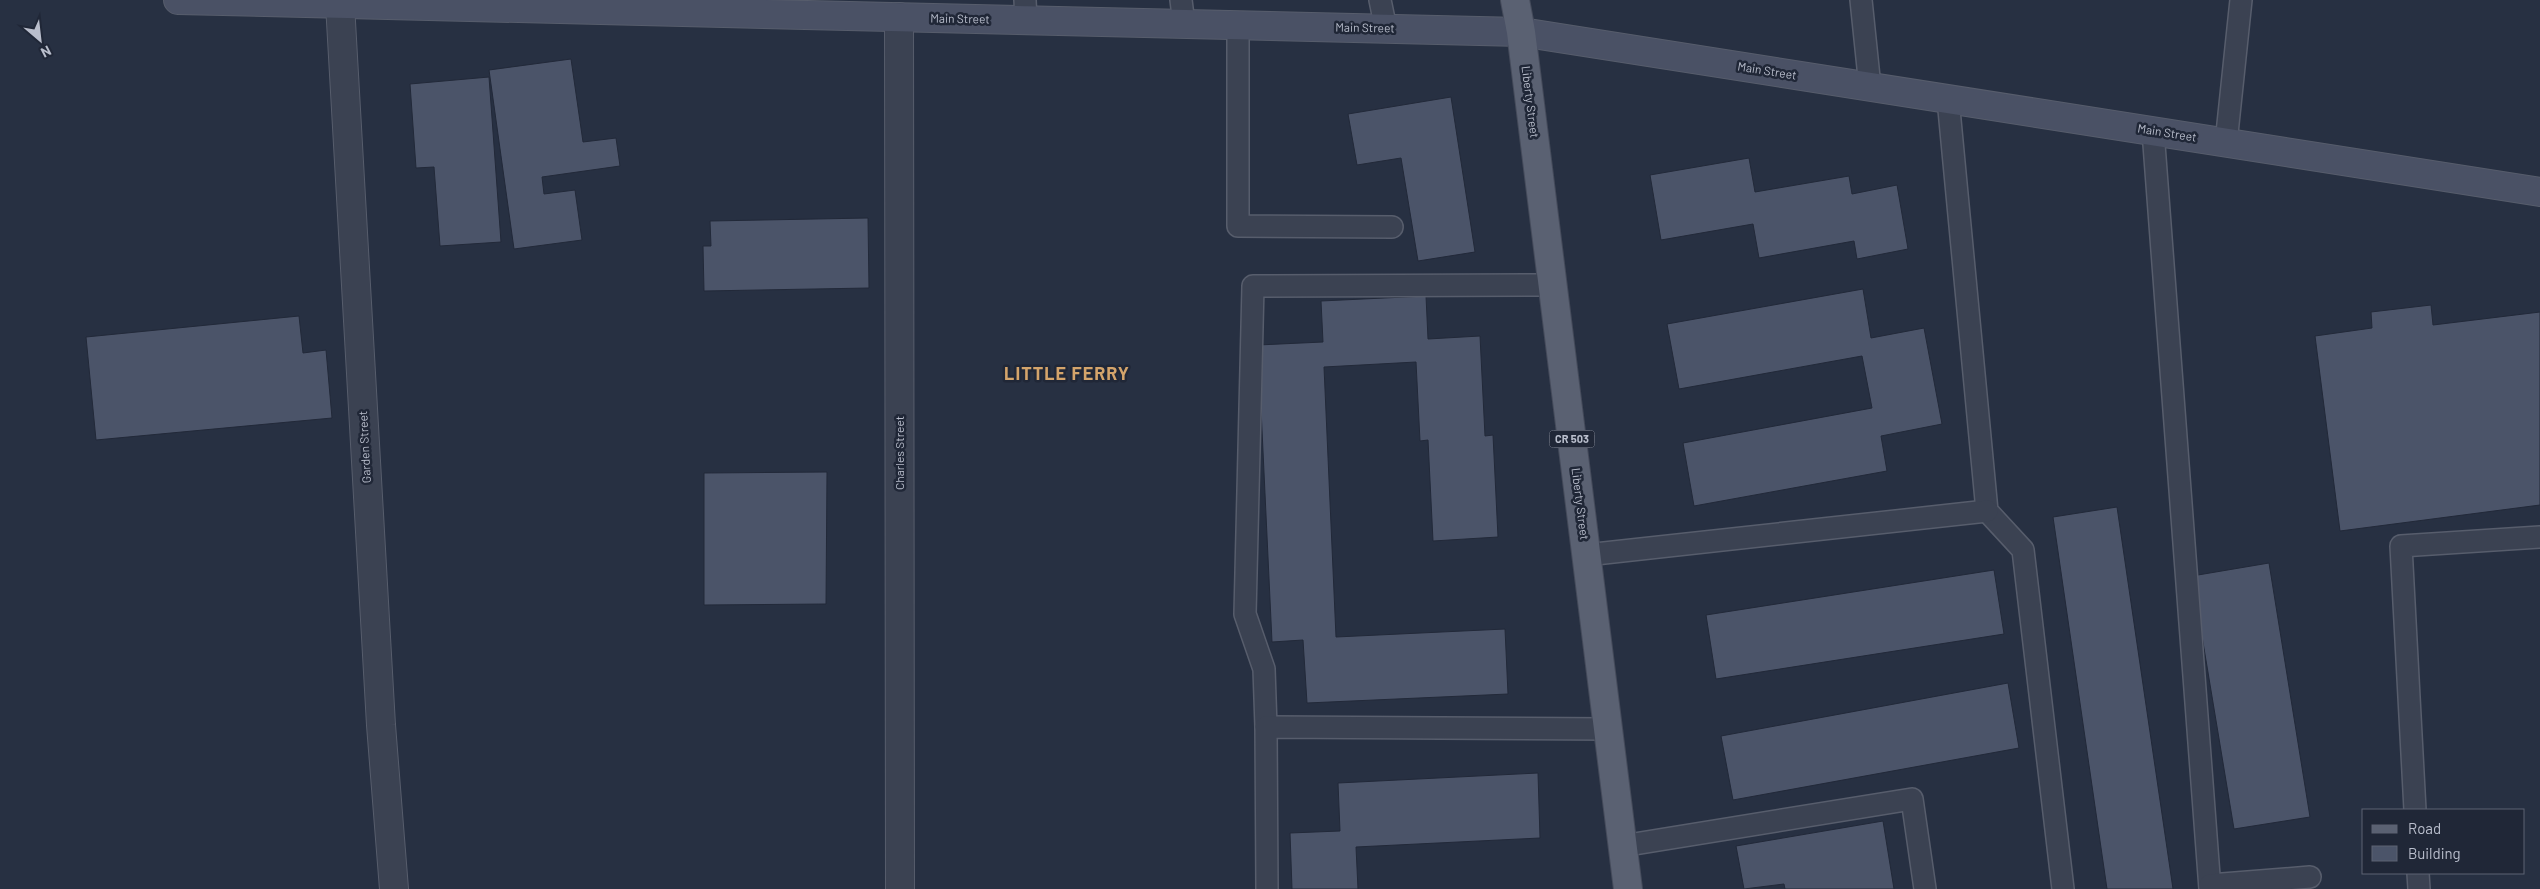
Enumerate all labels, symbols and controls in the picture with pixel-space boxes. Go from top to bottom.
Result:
street label: Main Street [930,10,990,26]
north arrow [15,15,65,65]
street label: Main Street [1335,19,1395,35]
text: N [38,42,54,62]
street label: Main Street [1737,58,1798,82]
street label: Liberty Street [1520,65,1542,139]
street label: Main Street [2137,120,2198,144]
district label: LITTLE FERRY [1004,362,1130,384]
street label: Garden Street [355,411,373,484]
street label: Charles Street [892,416,906,490]
road number: CR 503 [1550,430,1594,448]
street label: Liberty Street [1570,467,1592,541]
legend [2362,809,2525,874]
text: Road [2408,819,2441,837]
text: Building [2408,844,2461,862]

